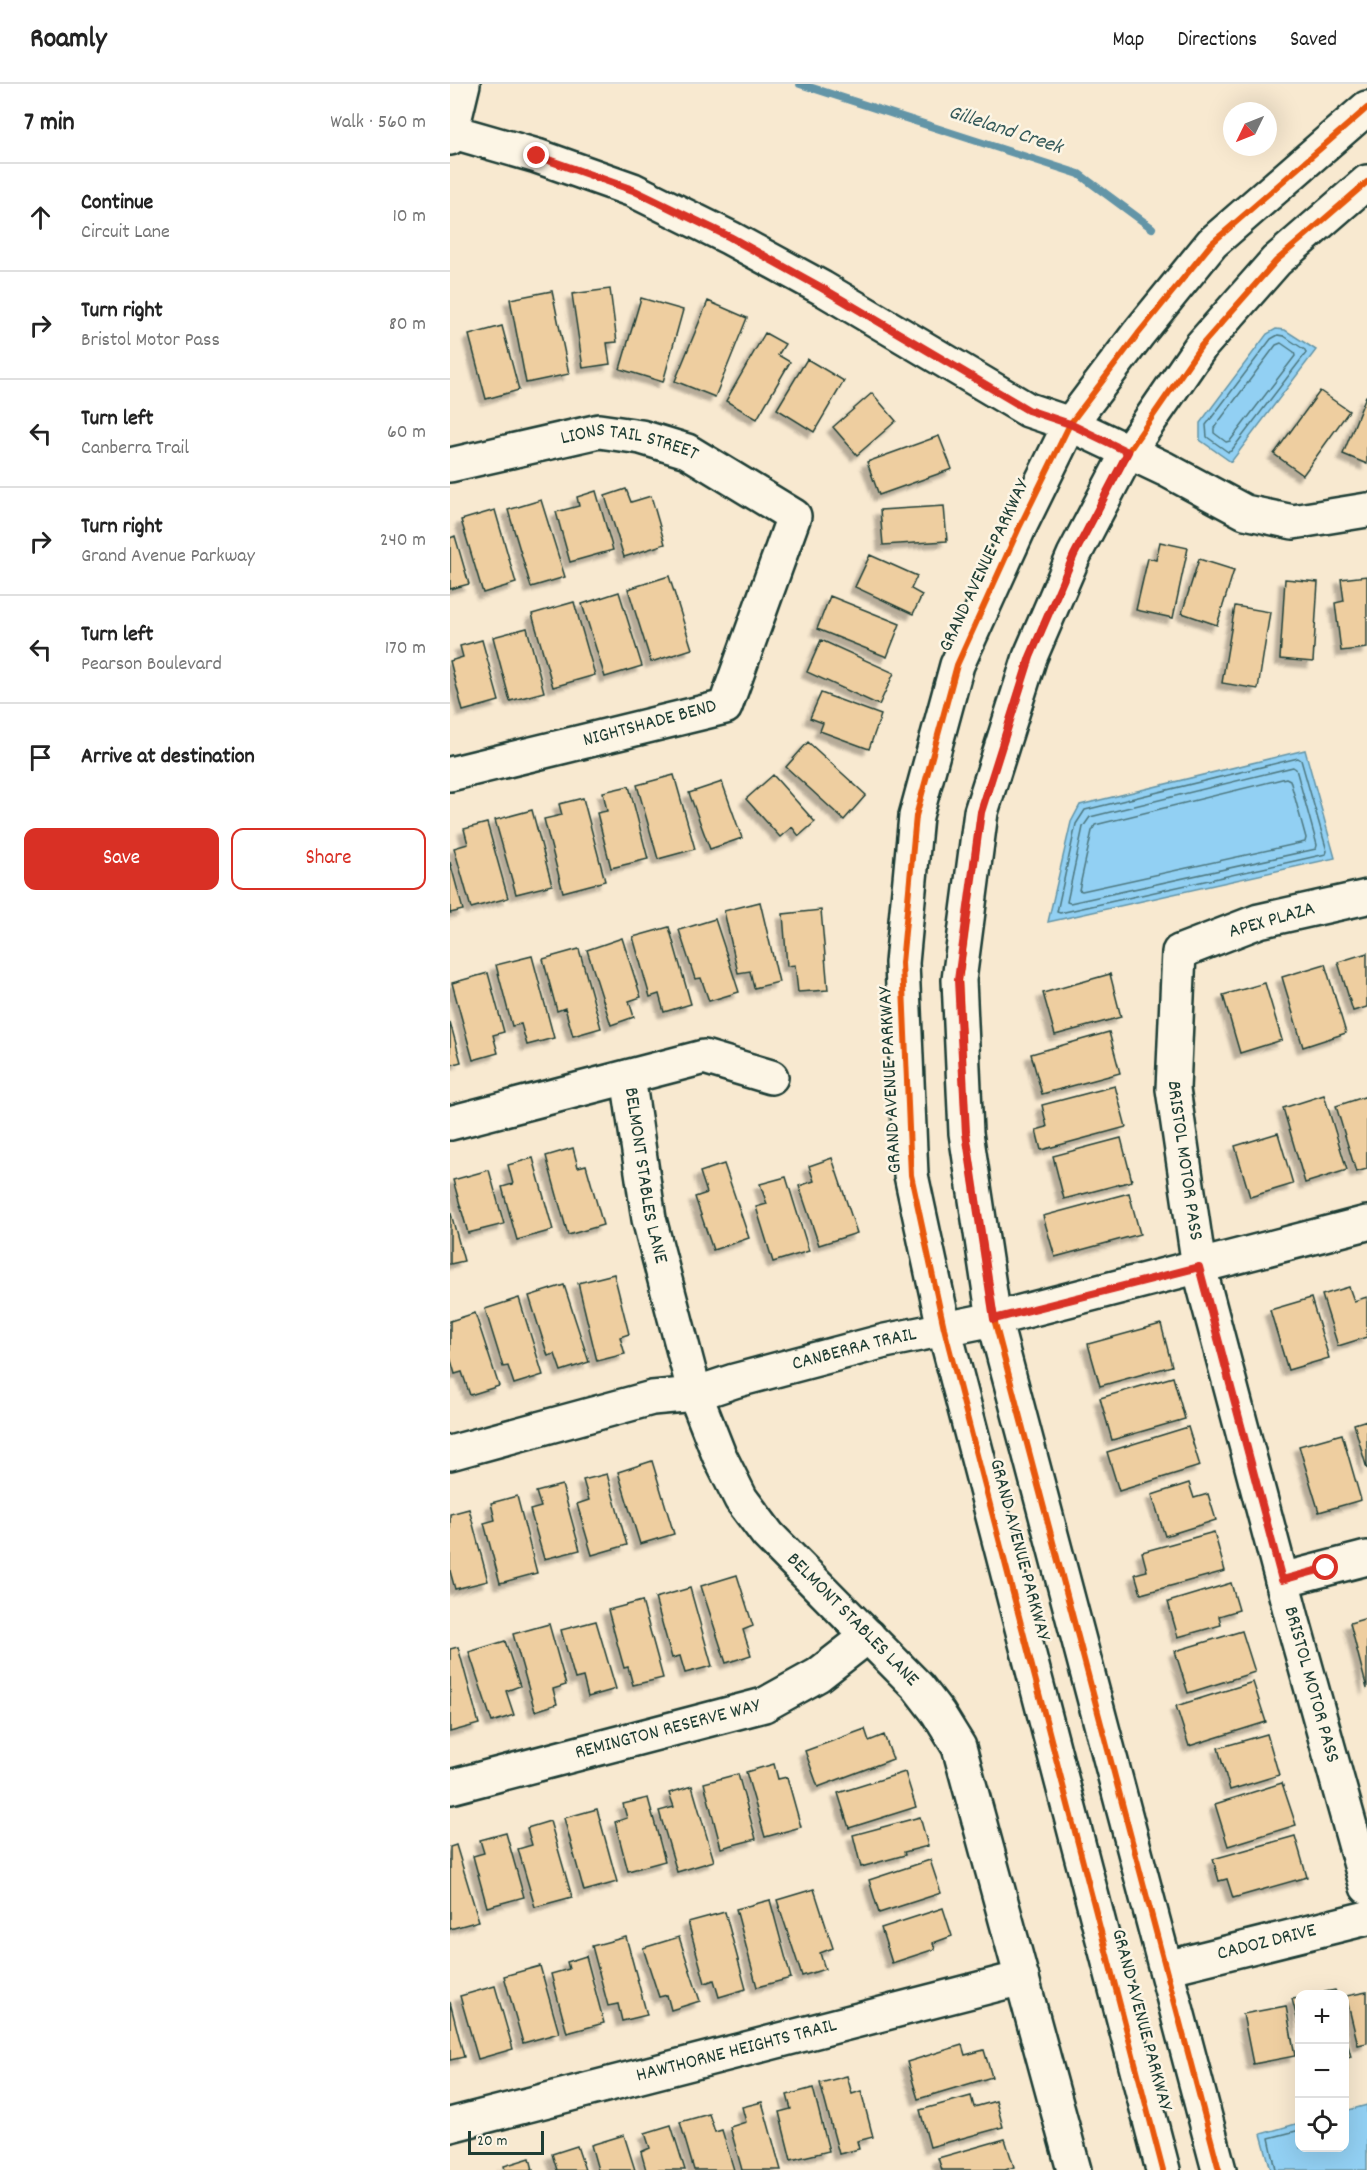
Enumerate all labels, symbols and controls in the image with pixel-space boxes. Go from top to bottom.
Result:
text: Roamly [30,21,106,61]
text: Map [1113,26,1144,56]
text: Directions [1177,26,1257,56]
text: Saved [1290,26,1337,56]
water label: Gilleland Creek [944,98,1068,164]
north arrow [1223,102,1277,156]
text: 7 min [24,105,75,142]
text: Walk · 560 m [330,109,426,137]
route end [523,142,549,168]
text: Continue [81,188,153,219]
icon: ahead [24,201,57,234]
text: 10 m [392,203,426,231]
text: Circuit Lane [81,219,170,247]
text: Turn right [81,296,163,327]
icon: right [24,309,57,342]
text: 80 m [389,311,426,339]
text: Bristol Motor Pass [81,327,220,355]
text: Turn left [81,404,153,435]
icon: left [24,417,57,450]
street label: LIONS TAIL STREET [558,417,703,468]
text: 60 m [387,419,426,447]
text: Canberra Trail [81,435,189,463]
street label: GRAND AVENUE PARKWAY [933,475,1037,657]
text: Turn right [81,512,163,543]
icon: right [24,525,57,558]
text: 240 m [380,527,426,555]
text: Grand Avenue Parkway [81,543,255,571]
text: Turn left [81,620,153,651]
icon: left [24,633,57,666]
text: 170 m [385,635,426,663]
text: Pearson Boulevard [81,651,222,679]
street label: NIGHTSHADE BEND [580,693,720,755]
icon: arrive [24,741,57,774]
text: Arrive at destination [81,742,255,773]
button: Save [24,828,219,890]
button: Share [231,828,426,890]
street label: APEX PLAZA [1226,895,1319,947]
street label: GRAND AVENUE PARKWAY [872,985,910,1174]
street label: BRISTOL MOTOR PASS [1159,1080,1209,1242]
street label: BELMONT STABLES LANE [616,1086,674,1267]
street label: CANBERRA TRAIL [789,1321,919,1379]
street label: GRAND AVENUE PARKWAY [981,1456,1057,1645]
street label: BELMONT STABLES LANE [779,1547,925,1694]
route start [1312,1554,1338,1580]
street label: BRISTOL MOTOR PASS [1276,1604,1346,1766]
street label: REMINGTON RESERVE WAY [572,1692,764,1768]
street label: CADOZ DRIVE [1215,1917,1319,1969]
street label: GRAND AVENUE PARKWAY [1103,1926,1179,2115]
map controls [1295,1990,1349,2152]
button: + [1295,1990,1349,2044]
street label: HAWTHORNE HEIGHTS TRAIL [633,2012,840,2091]
button: − [1295,2044,1349,2098]
button: locate [1295,2098,1349,2152]
scale bar [468,2128,544,2156]
text: 20 m [477,2130,507,2153]

